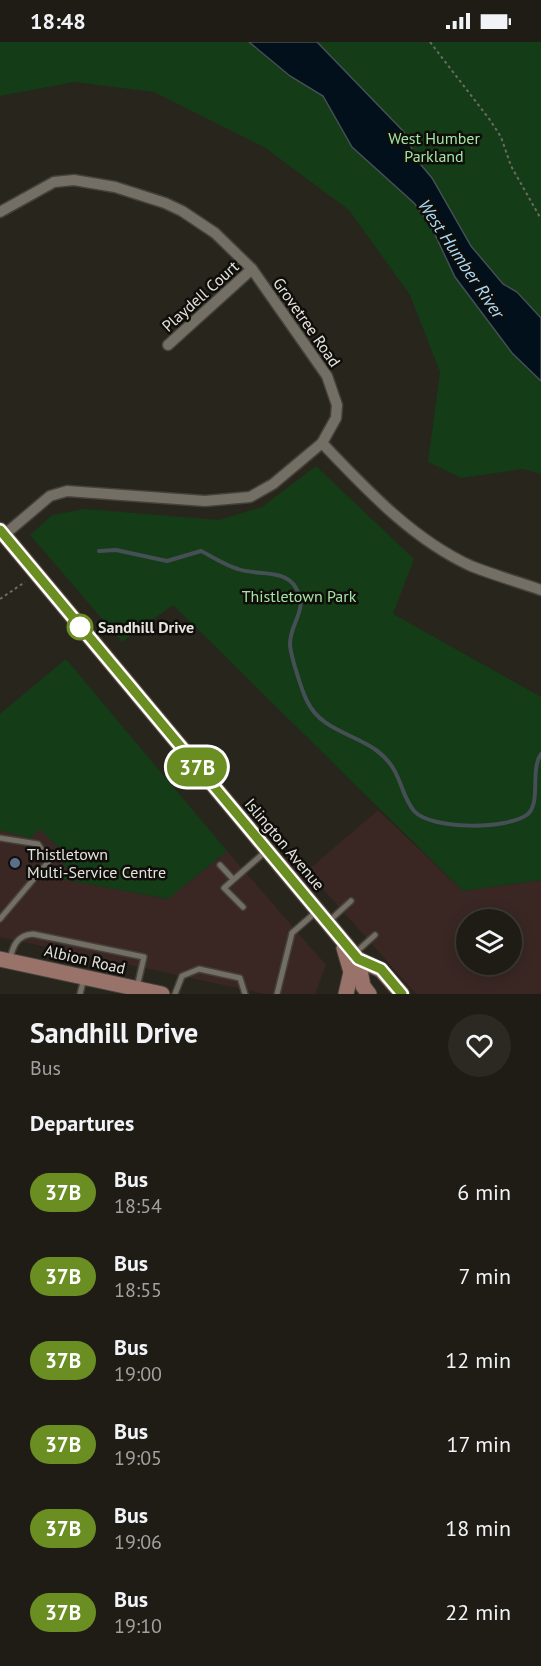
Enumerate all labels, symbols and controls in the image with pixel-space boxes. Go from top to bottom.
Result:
text: 18:48 [30,7,86,35]
park label: West Humber Parkland [388,128,480,166]
water label: West Humber River [413,195,510,324]
street label: Playdell Court [157,256,243,336]
street label: Grovetree Road [269,274,345,370]
park label: Thistletown Park [242,586,357,606]
marker: Sandhill Drive [67,614,93,640]
place label: Sandhill Drive [98,617,194,637]
line badge: 37B [162,748,232,786]
text: 37B [179,754,215,781]
street label: Islington Avenue [241,794,329,894]
place label: Thistletown Multi-Service Centre [27,844,166,882]
marker: Thistletown Multi-Service Centre [8,856,22,870]
map controls [456,909,522,975]
button: layers [456,909,522,975]
street label: Albion Road [43,940,127,978]
text: Sandhill Drive [30,1014,198,1051]
button: heart [448,1014,511,1077]
text: Bus [30,1055,61,1081]
text: Departures [30,1109,134,1137]
text: Bus [114,1165,148,1193]
text: 6 min [457,1178,511,1206]
text: 37B [45,1179,81,1206]
text: 18:54 [114,1193,162,1219]
text: Bus [114,1249,148,1277]
text: 7 min [459,1262,511,1290]
text: 37B [45,1263,81,1290]
text: 18:55 [114,1277,162,1303]
text: Bus [114,1333,148,1361]
text: 12 min [445,1346,511,1374]
text: 37B [45,1347,81,1374]
text: 19:00 [114,1361,162,1387]
text: Bus [114,1417,148,1445]
text: 17 min [447,1430,511,1458]
text: 37B [45,1431,81,1458]
text: 19:05 [114,1445,162,1471]
text: Bus [114,1501,148,1529]
text: 18 min [445,1514,511,1542]
text: 37B [45,1515,81,1542]
text: 19:06 [114,1529,162,1555]
text: Bus [114,1585,148,1613]
text: 22 min [445,1598,511,1626]
text: 37B [45,1599,81,1626]
text: 19:10 [114,1613,162,1639]

